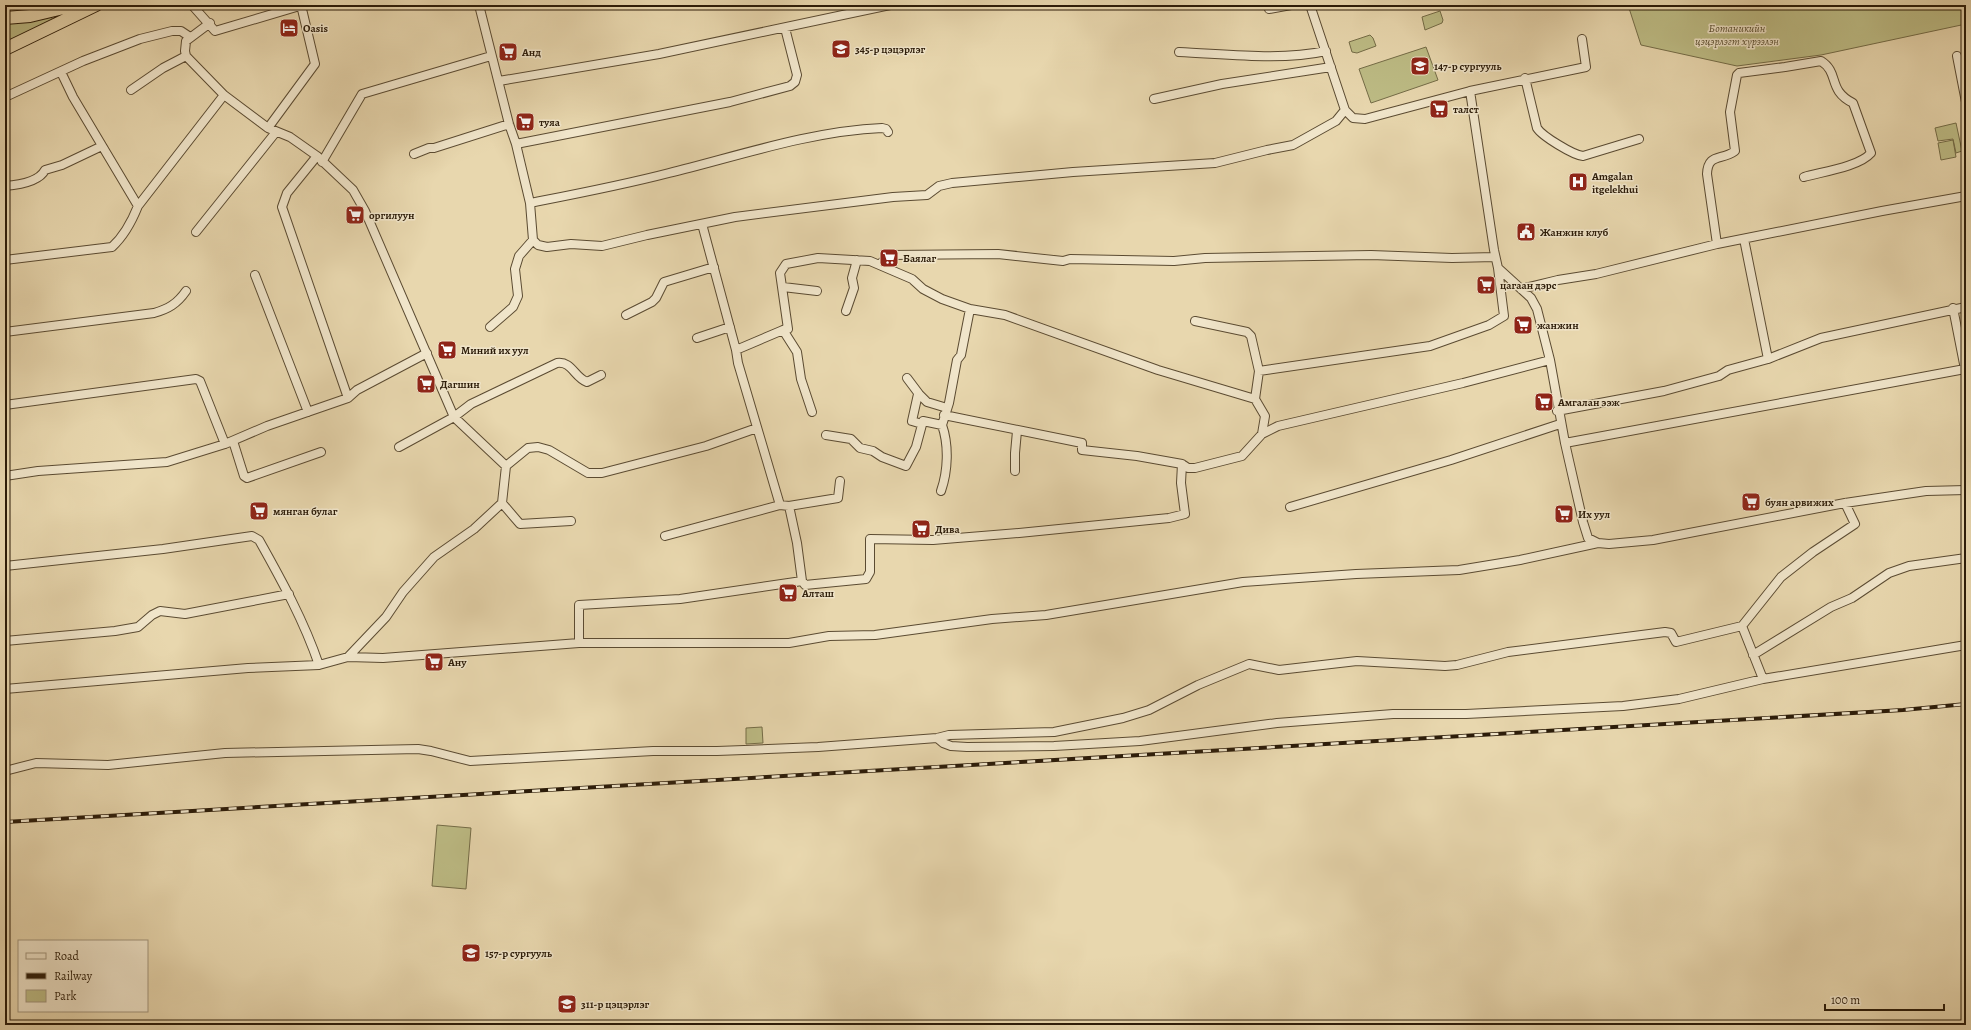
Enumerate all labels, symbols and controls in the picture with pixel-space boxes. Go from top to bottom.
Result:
hotel icon: Oasis [278,17,300,39]
place label: Oasis [303,21,328,36]
park label: Ботаникийн цэцэрлэгт хүрээлэн [1695,21,1779,49]
school or university icon: 345-р цэцэрлэг [830,38,852,60]
supermarket icon: Анд [497,41,519,63]
place label: 345-р цэцэрлэг [855,42,926,57]
place label: Анд [521,45,541,60]
school or university icon: 147-р сургууль [1409,55,1431,77]
place label: 147-р сургууль [1434,59,1501,74]
supermarket icon: талст [1428,98,1450,120]
place label: талст [1453,102,1479,117]
supermarket icon: туяа [514,111,536,133]
place label: туяа [539,115,561,130]
place label: Amgalan itgelekhui [1591,169,1638,197]
hospital icon: Amgalan itgelekhui [1567,171,1589,193]
supermarket icon: оргилуун [344,204,366,226]
place label: оргилуун [369,208,415,223]
public building icon: Жанжин клуб [1515,221,1537,243]
place label: Жанжин клуб [1540,225,1609,240]
supermarket icon: Баялаг [878,247,900,269]
place label: Баялаг [903,251,937,266]
supermarket icon: цагаан дэрс [1475,274,1497,296]
place label: цагаан дэрс [1500,278,1557,293]
supermarket icon: жанжин [1512,314,1534,336]
place label: жанжин [1537,318,1579,333]
supermarket icon: Миний их уул [436,339,458,361]
place label: Миний их уул [461,343,529,358]
supermarket icon: Дагшин [415,373,437,395]
place label: Дагшин [440,377,480,392]
supermarket icon: Амгалан ээж [1533,391,1555,413]
place label: Амгалан ээж [1557,395,1620,410]
supermarket icon: буян арвижих [1740,491,1762,513]
place label: буян арвижих [1765,495,1834,510]
supermarket icon: мянган булаг [248,500,270,522]
supermarket icon: Их уул [1553,503,1575,525]
place label: мянган булаг [273,504,338,519]
place label: Их уул [1578,507,1611,522]
supermarket icon: Дива [910,518,932,540]
place label: Дива [935,522,960,537]
supermarket icon: Алташ [777,582,799,604]
place label: Алташ [801,586,834,601]
supermarket icon: Ану [423,651,445,673]
place label: Ану [447,655,467,670]
legend [18,940,148,1012]
school or university icon: 157-р сургууль [460,942,482,964]
place label: 157-р сургууль [485,946,552,961]
text: Road [54,948,80,964]
text: Railway [54,968,93,984]
scale bar [1825,986,1944,1012]
text: Park [54,988,77,1004]
text: 100 m [1831,992,1860,1008]
school or university icon: 311-р цэцэрлэг [556,993,578,1015]
place label: 311-р цэцэрлэг [581,997,650,1012]

